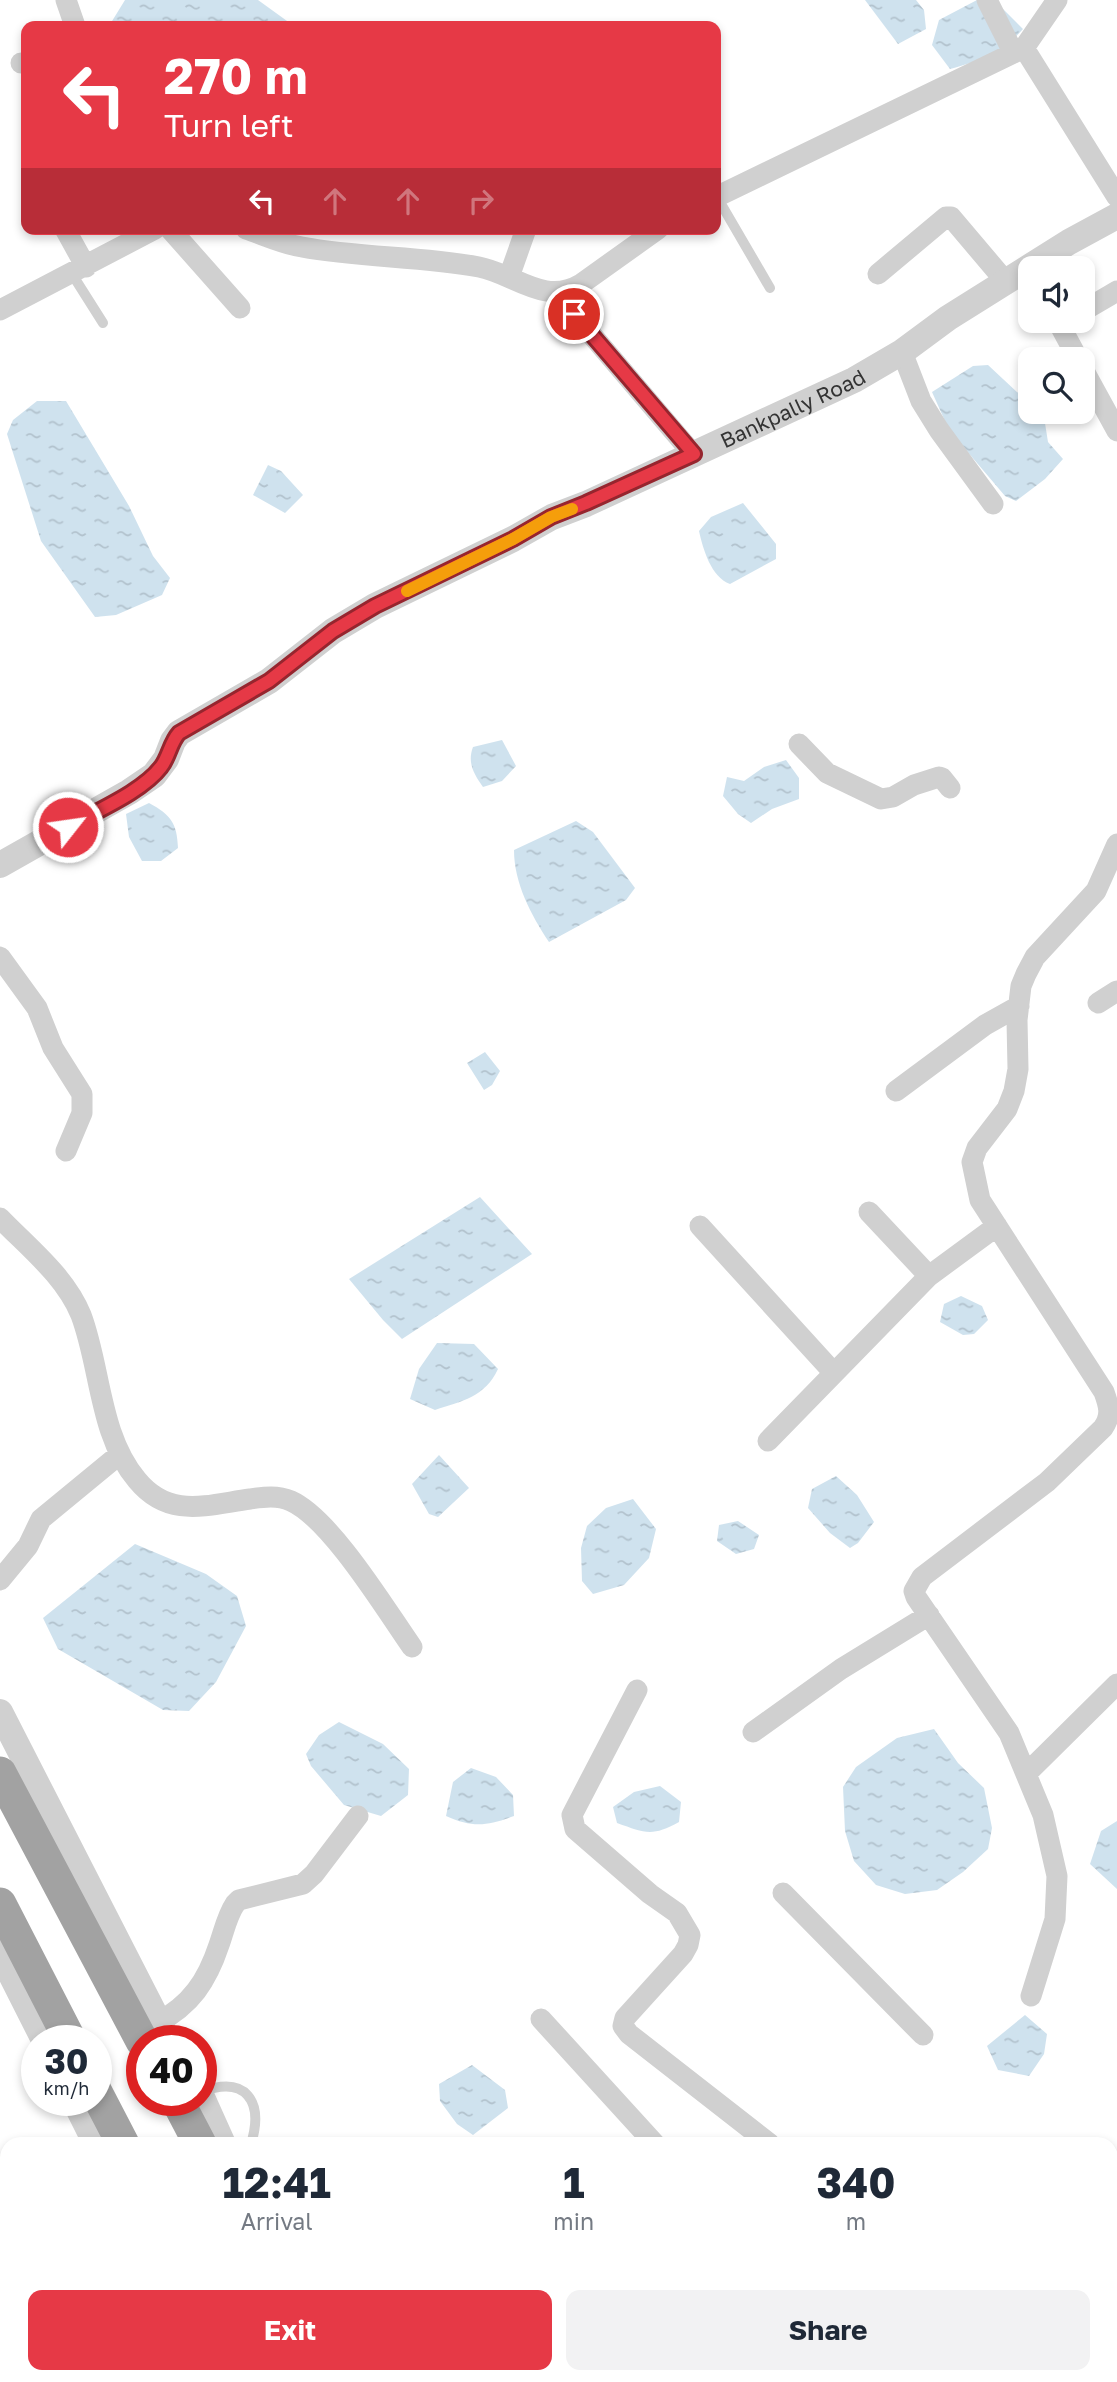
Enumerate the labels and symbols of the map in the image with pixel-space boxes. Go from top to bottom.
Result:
pin [544,284,604,344]
street label: Bankpally Road [716,363,870,453]
position arrow [31,790,105,864]
speed limit sign: 40 [126,2025,217,2116]

